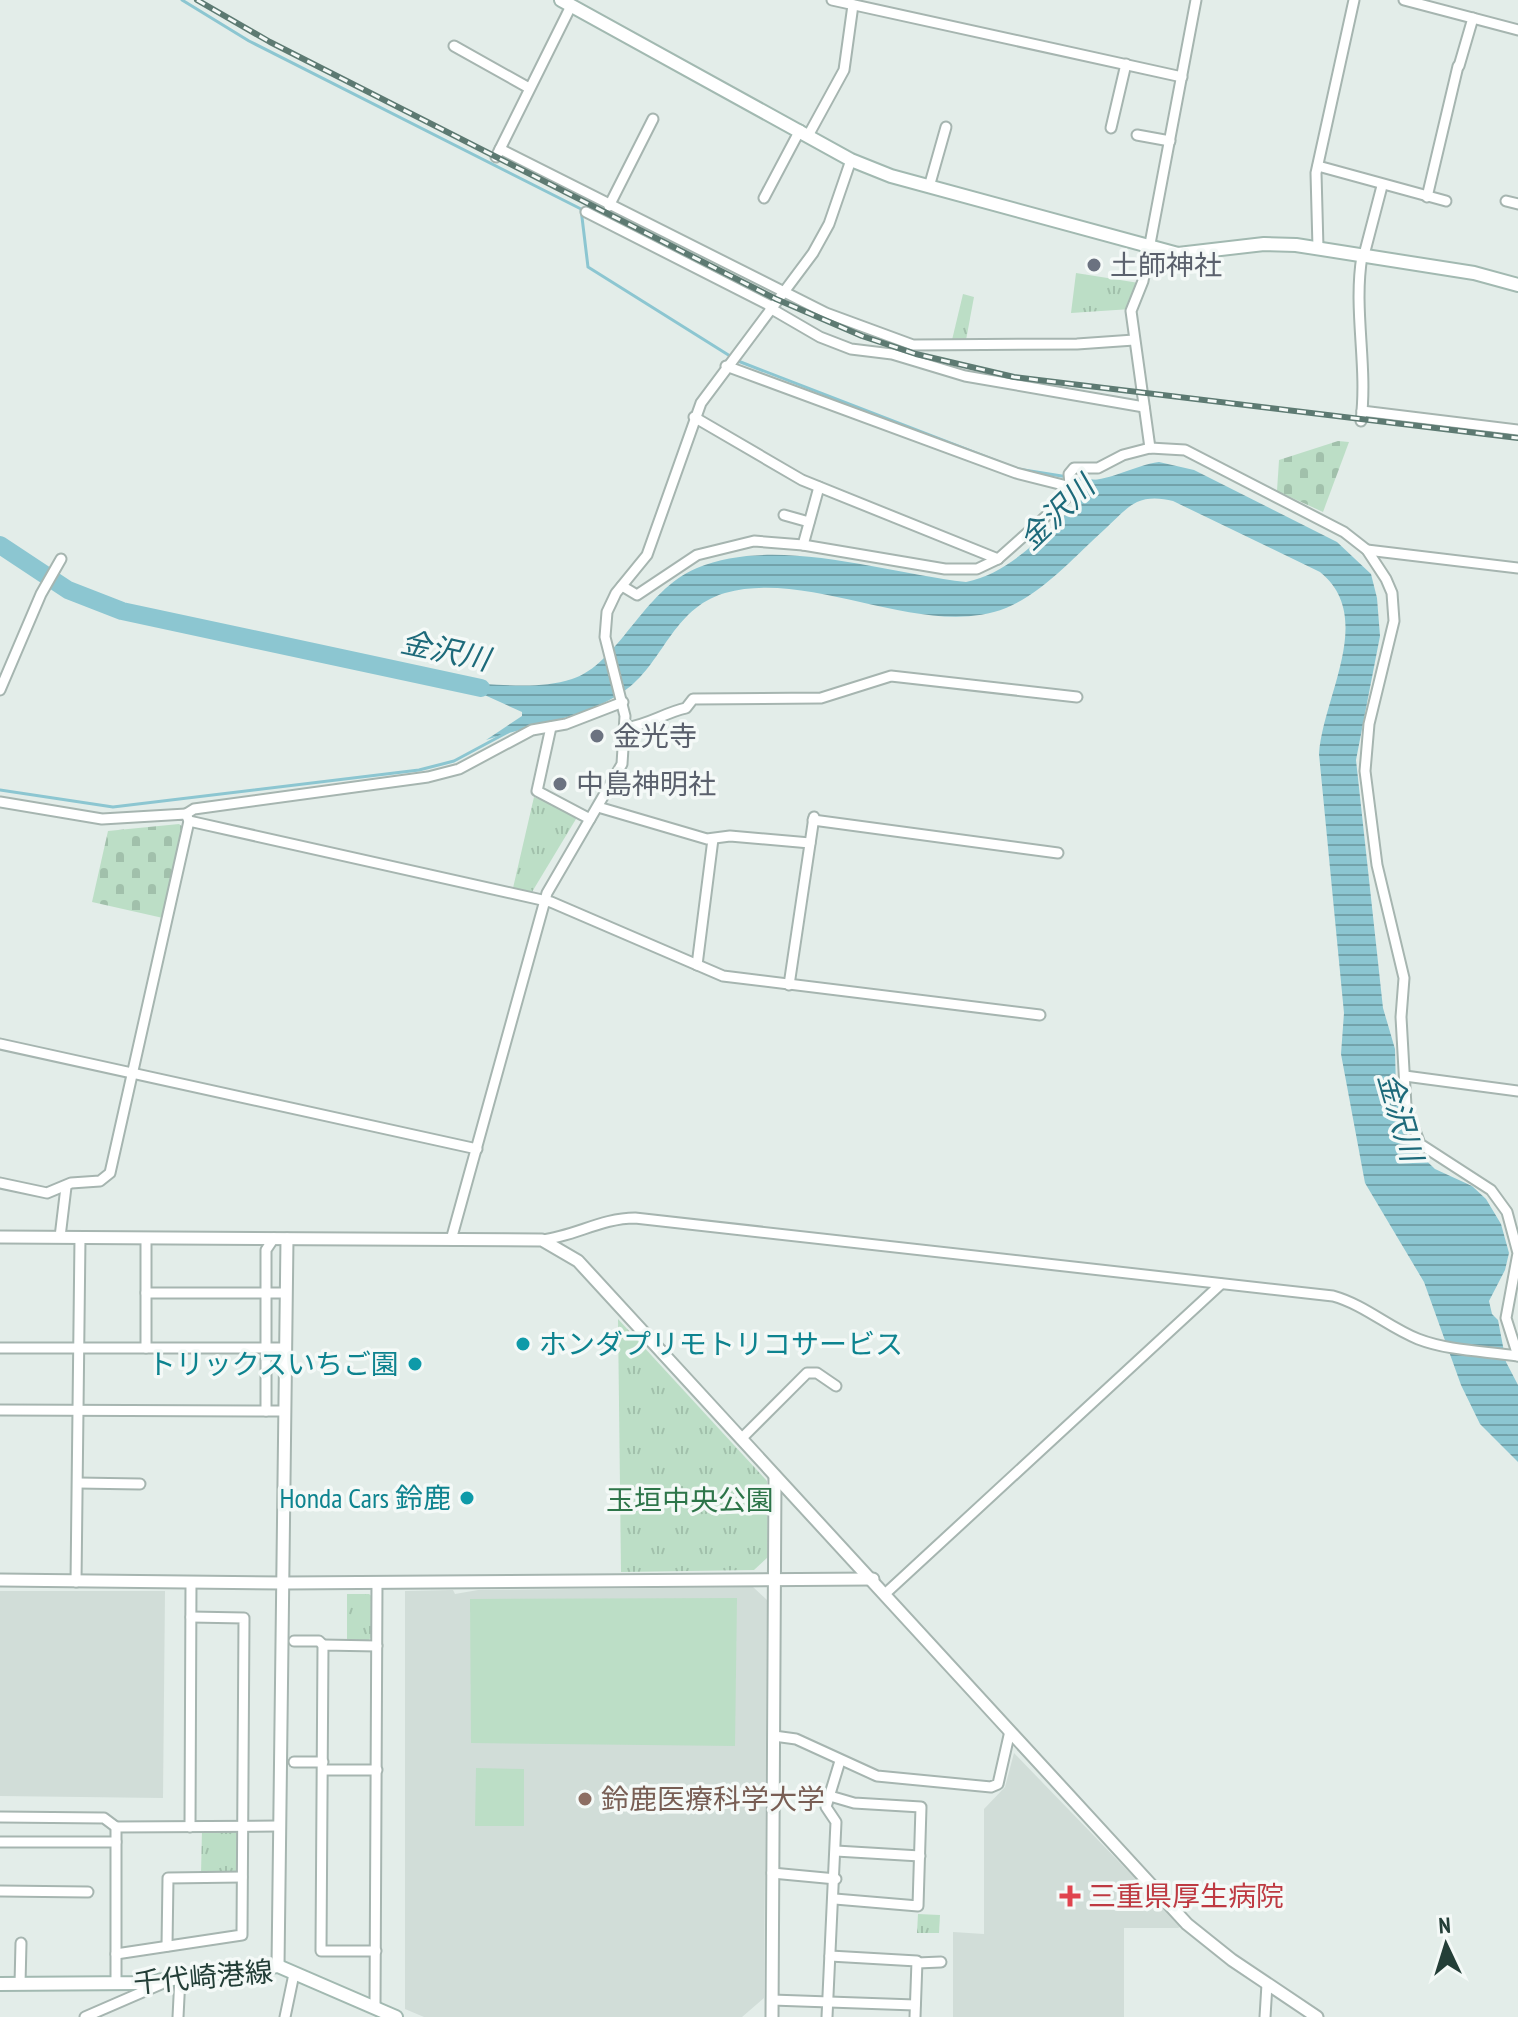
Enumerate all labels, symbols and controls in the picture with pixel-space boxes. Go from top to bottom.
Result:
place label: 土師神社 [1110,246,1222,283]
marker: 土師神社 [1085,256,1103,274]
water label: 金沢川 [1010,465,1104,557]
water label: 金沢川 [397,621,496,679]
place label: 金光寺 [613,717,697,754]
marker: 金光寺 [588,727,606,745]
place label: 中島神明社 [576,765,716,802]
marker: 中島神明社 [551,775,569,793]
water label: 金沢川 [1370,1068,1433,1168]
place label: ホンダプリモトリコサービス [539,1325,903,1362]
marker: ホンダプリモトリコサービス [514,1335,532,1353]
place label: トリックスいちご園 [148,1345,399,1382]
marker: トリックスいちご園 [406,1355,424,1373]
place label: Honda Cars 鈴鹿 [280,1479,451,1516]
park label: 玉垣中央公園 [606,1481,774,1518]
marker: Honda Cars 鈴鹿 [458,1489,476,1507]
place label: 鈴鹿医療科学大学 [601,1780,825,1817]
marker: 鈴鹿医療科学大学 [576,1790,594,1808]
place label: 三重県厚生病院 [1088,1877,1284,1914]
marker: 三重県厚生病院 [1059,1885,1081,1907]
north arrow [1406,1905,1486,1985]
text: N [1438,1911,1452,1939]
street label: 千代崎港線 [132,1952,274,2001]

